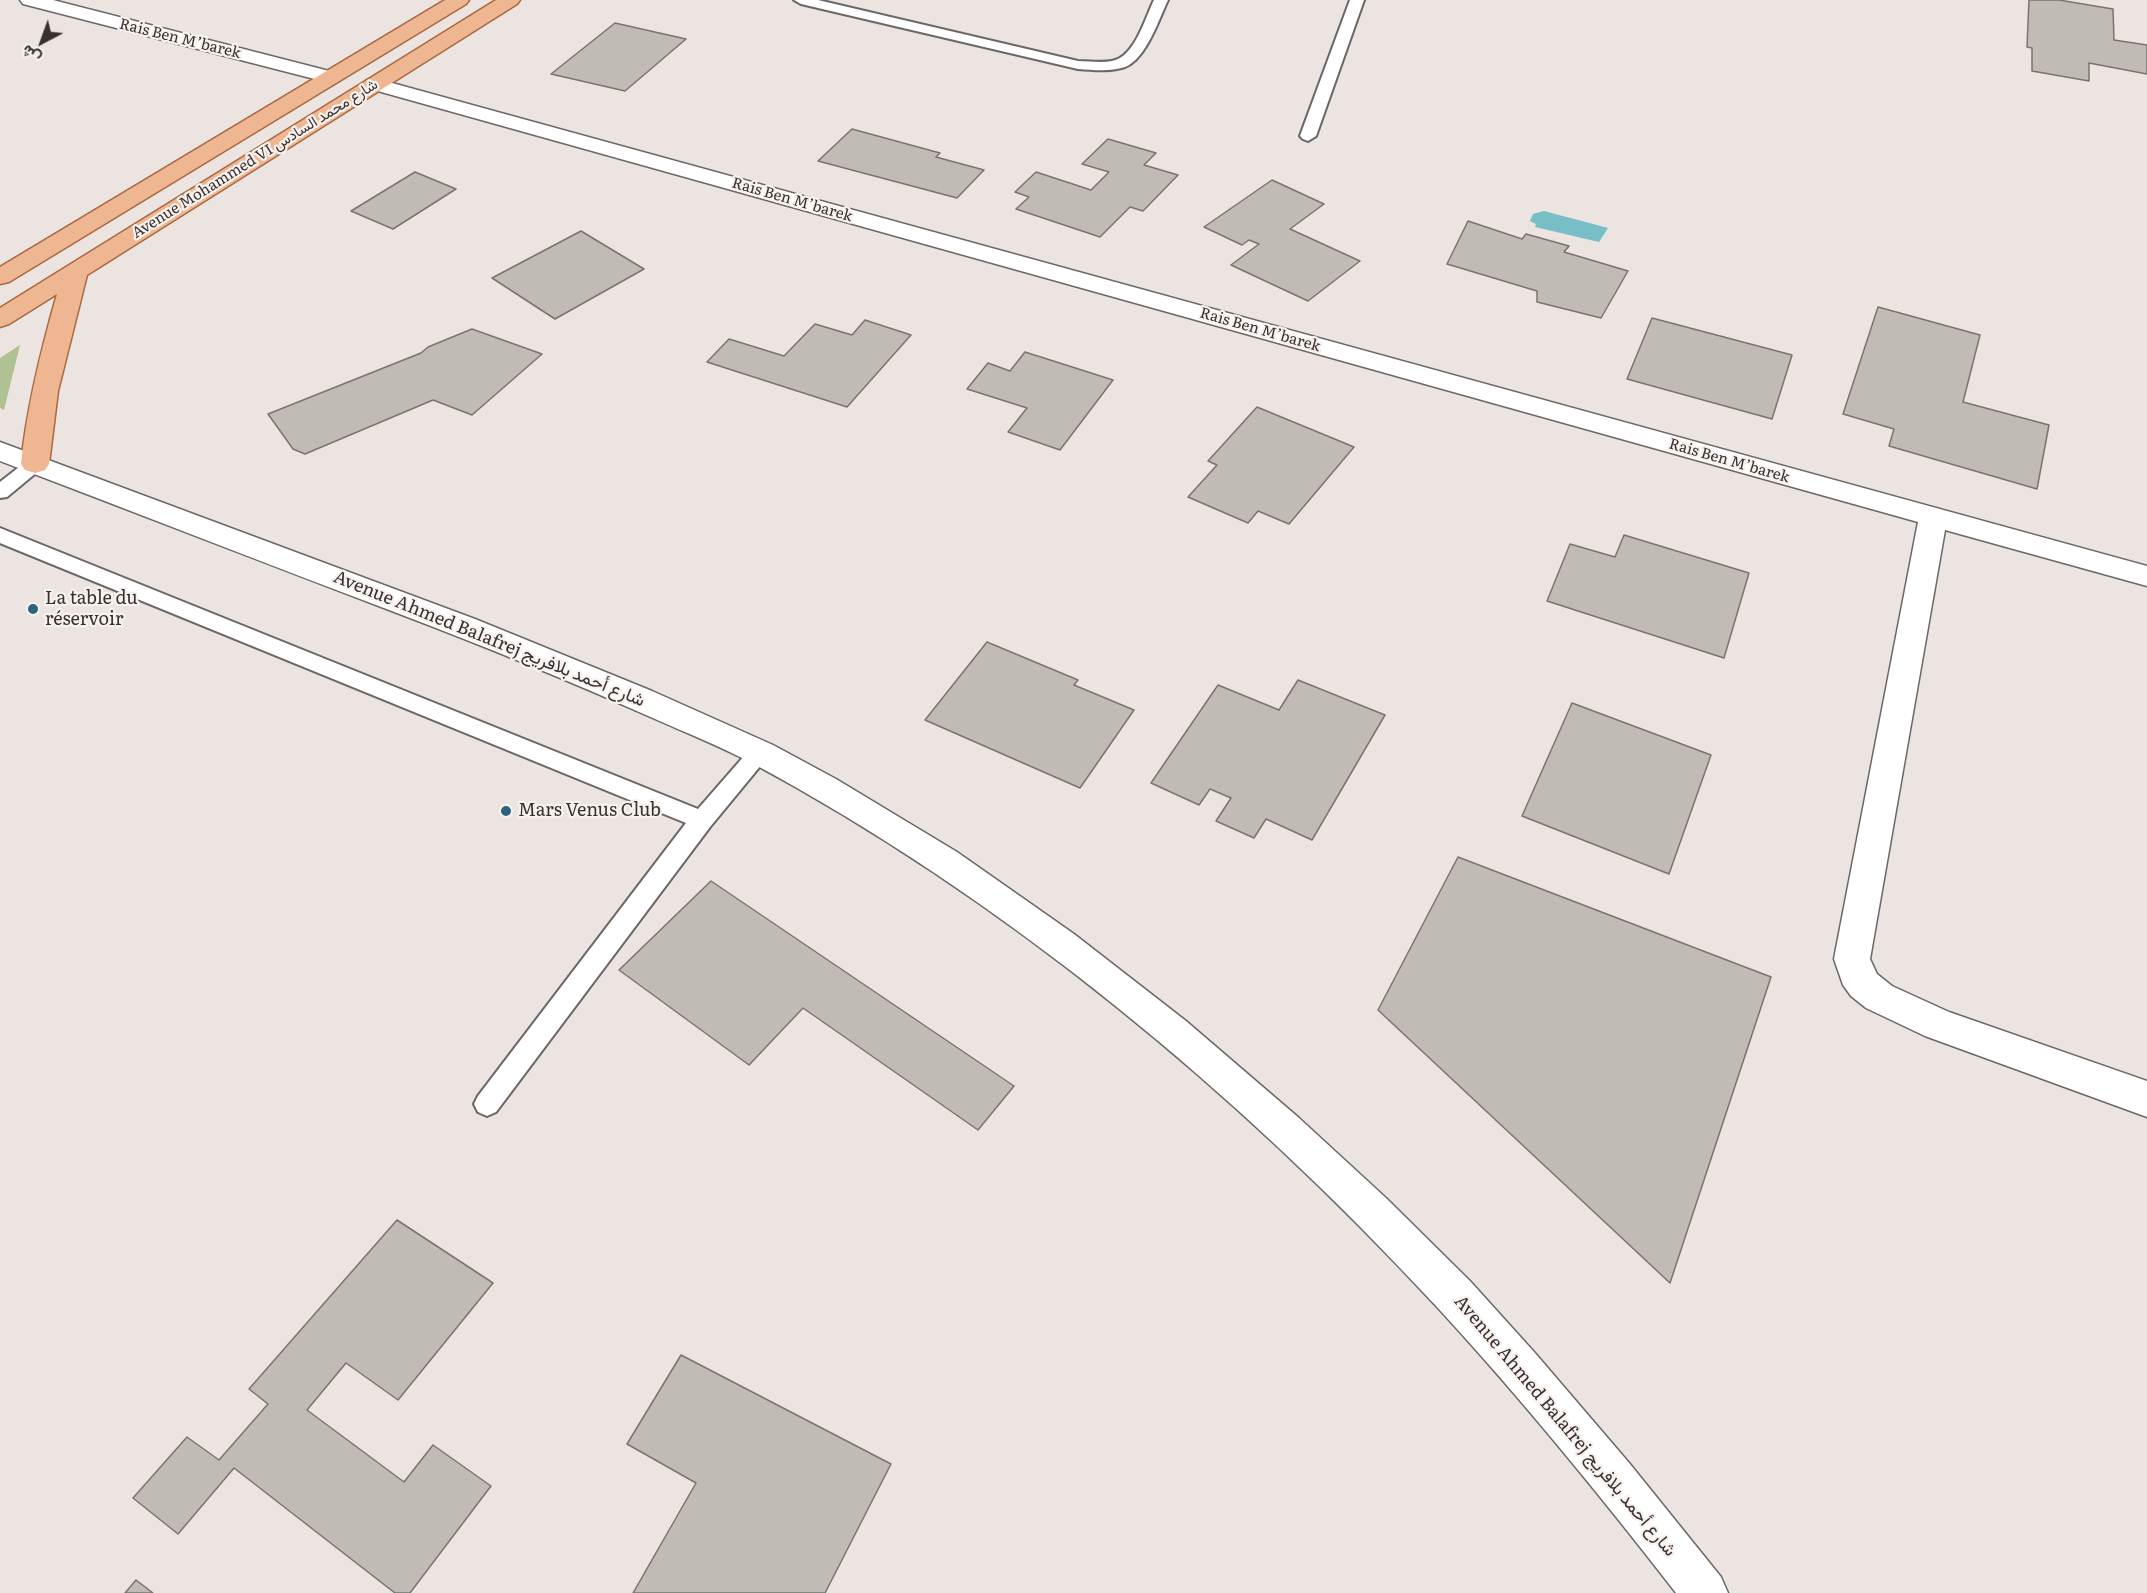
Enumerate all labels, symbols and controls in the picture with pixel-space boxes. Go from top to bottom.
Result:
north arrow [12,12,72,72]
street label: Rais Ben M’barek [117,15,243,63]
text: ش [15,40,45,71]
street label: Avenue Mohammed VI شارع محمد السادس [129,76,381,242]
street label: Rais Ben M’barek [730,174,854,226]
street label: Rais Ben M’barek [1198,304,1322,356]
street label: Rais Ben M’barek [1667,435,1791,487]
street label: Avenue Ahmed Balafrej شارع أحمد بلافريج [330,566,648,712]
place label: La table du réservoir [45,588,138,630]
marker: La table du réservoir [26,602,40,616]
place label: Mars Venus Club [518,800,661,822]
marker: Mars Venus Club [499,804,513,818]
street label: Avenue Ahmed Balafrej شارع أحمد بلافريج [1449,1291,1681,1561]

